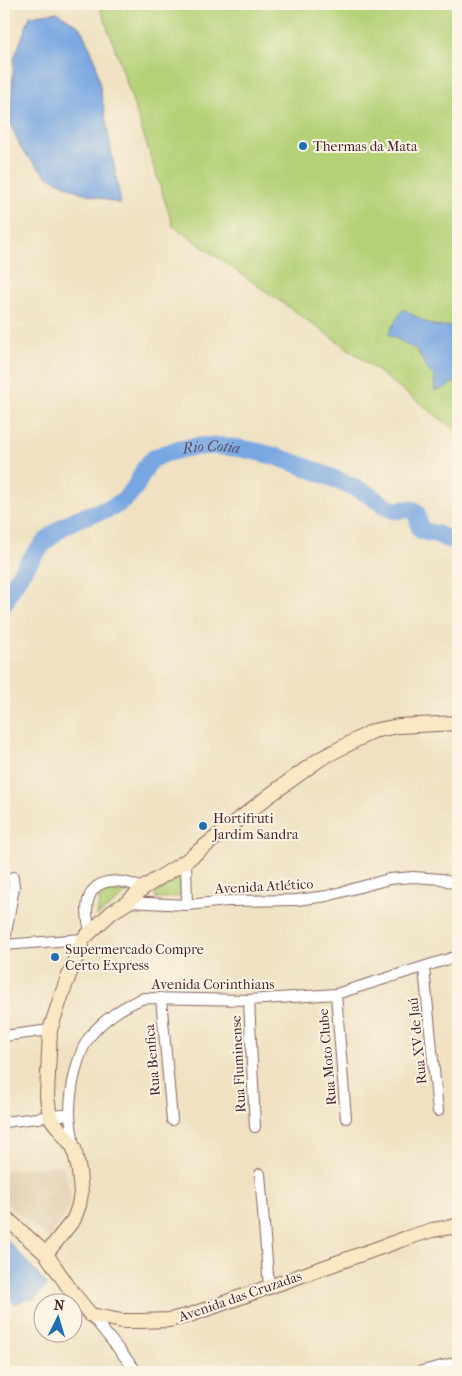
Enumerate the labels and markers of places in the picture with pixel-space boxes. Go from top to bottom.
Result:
place label: Thermas da Mata [313,138,418,155]
marker: Thermas da Mata [297,140,309,152]
place label: Hortifruti Jardim Sandra [212,810,299,843]
marker: Hortifruti Jardim Sandra [197,820,209,832]
place label: Supermercado Compre Certo Express [65,941,204,974]
marker: Supermercado Compre Certo Express [49,951,61,963]

